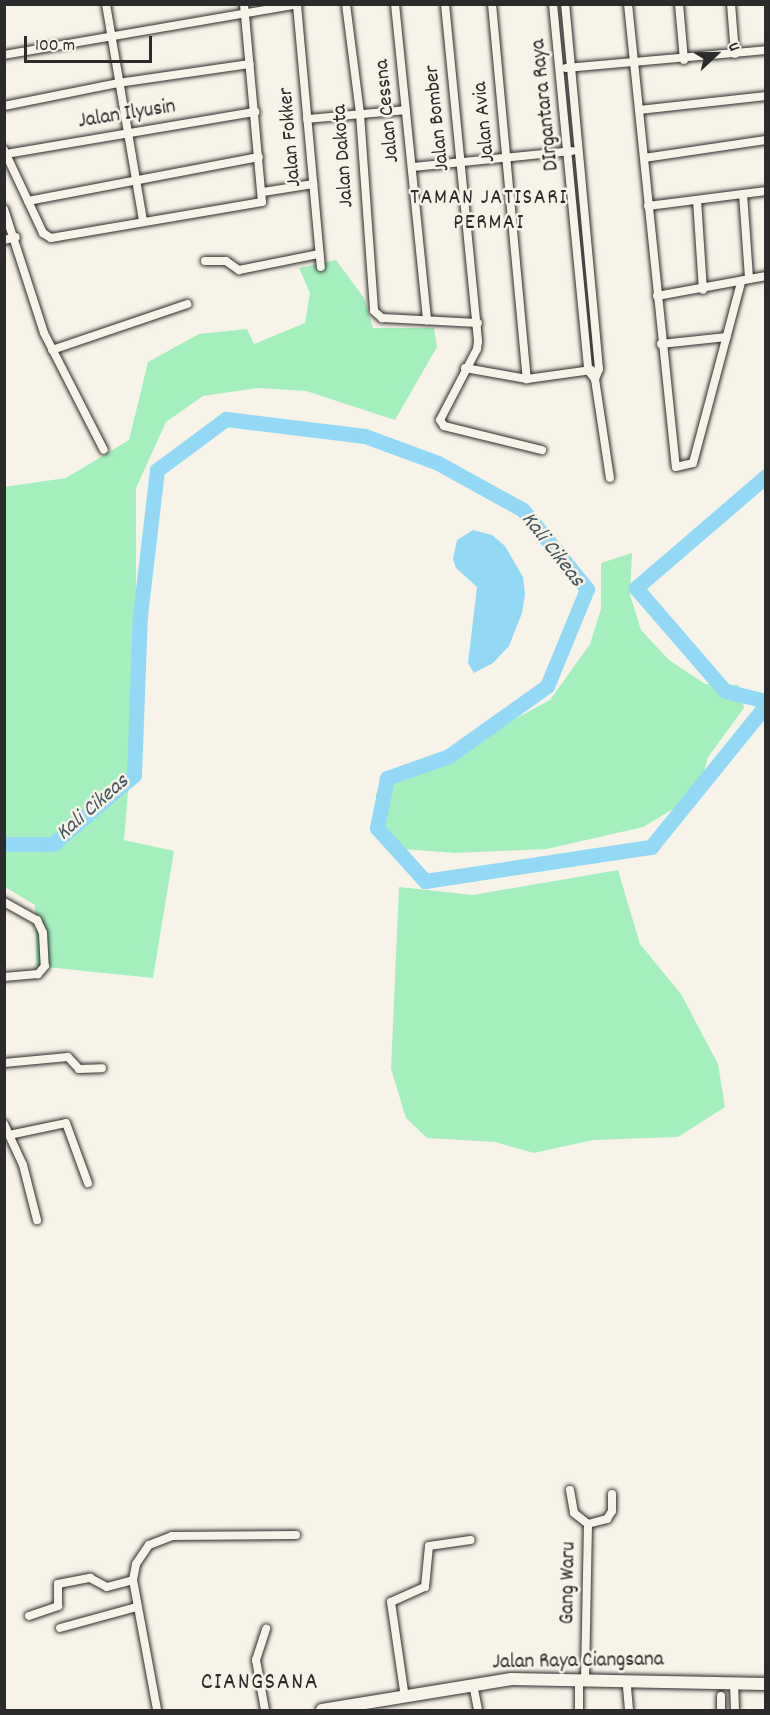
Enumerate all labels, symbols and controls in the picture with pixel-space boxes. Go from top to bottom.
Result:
scale bar [27,24,154,62]
north arrow [686,24,746,84]
text: 100 m [35,34,75,59]
street label: DIrgantara Raya [527,38,565,172]
text: U [721,39,745,55]
street label: Jalan Cessna [370,58,406,164]
street label: Jalan Bomber [420,64,456,172]
street label: Jalan Avia [468,81,502,163]
street label: Jalan Fokker [274,86,308,188]
street label: Jalan Ilyusin [76,95,178,135]
street label: Jalan Dakota [328,104,360,208]
district label: TAMAN JATISARI PERMAI [410,185,568,236]
water label: Kali Cikeas [515,507,589,593]
water label: Kali Cikeas [51,769,135,847]
street label: Gang Waru [556,1541,582,1625]
street label: Jalan Raya Ciangsana [492,1648,664,1676]
district label: CIANGSANA [201,1670,319,1698]

